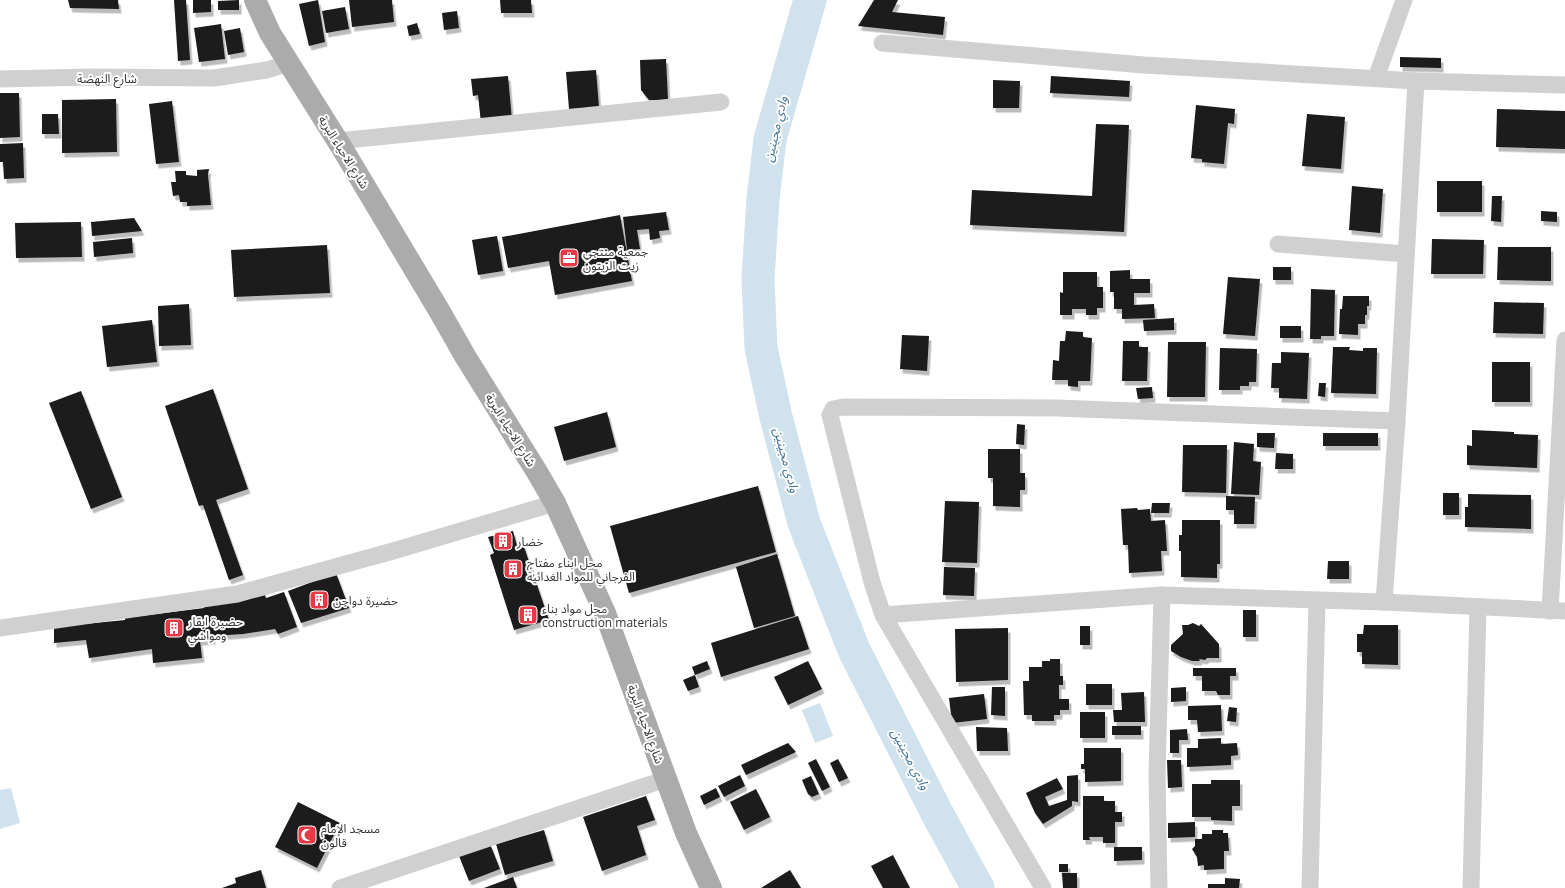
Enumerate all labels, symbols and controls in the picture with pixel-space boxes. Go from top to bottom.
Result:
street label: شارع النهضة [77,70,137,88]
water label: وادي مجينين [759,94,793,164]
street label: شارع الاحياء البرية [314,112,373,192]
place label: جمعية منتجي زيت الزيتون [583,243,648,274]
office icon: جمعية منتجي زيت الزيتون [558,247,580,269]
street label: شارع الاحياء البرية [481,390,540,470]
water label: وادي مجينين [768,425,804,495]
building icon: خضار [492,530,514,552]
place label: خضار [516,533,543,550]
place label: محل ابناء مفتاح الفرجاني للمواد الغدائية [527,554,635,586]
building icon: محل ابناء مفتاح الفرجاني للمواد الغدائية [502,558,524,580]
building icon: حضيرة دواجن [308,589,330,611]
place label: حضيرة دواجن [333,592,398,609]
place label: محل مواد بناء construction materials [542,600,668,631]
building icon: محل مواد بناء construction materials [517,604,539,626]
place label: حضيرة ابقار ومواشي [187,613,243,645]
building icon: حضيرة ابقار ومواشي [163,617,185,639]
street label: شارع الاحياء البرية [623,682,668,766]
water label: وادي مجينين [886,725,935,794]
place label: مسجد الإمام قالون [321,820,380,851]
mosque icon: مسجد الإمام قالون [296,824,318,846]

